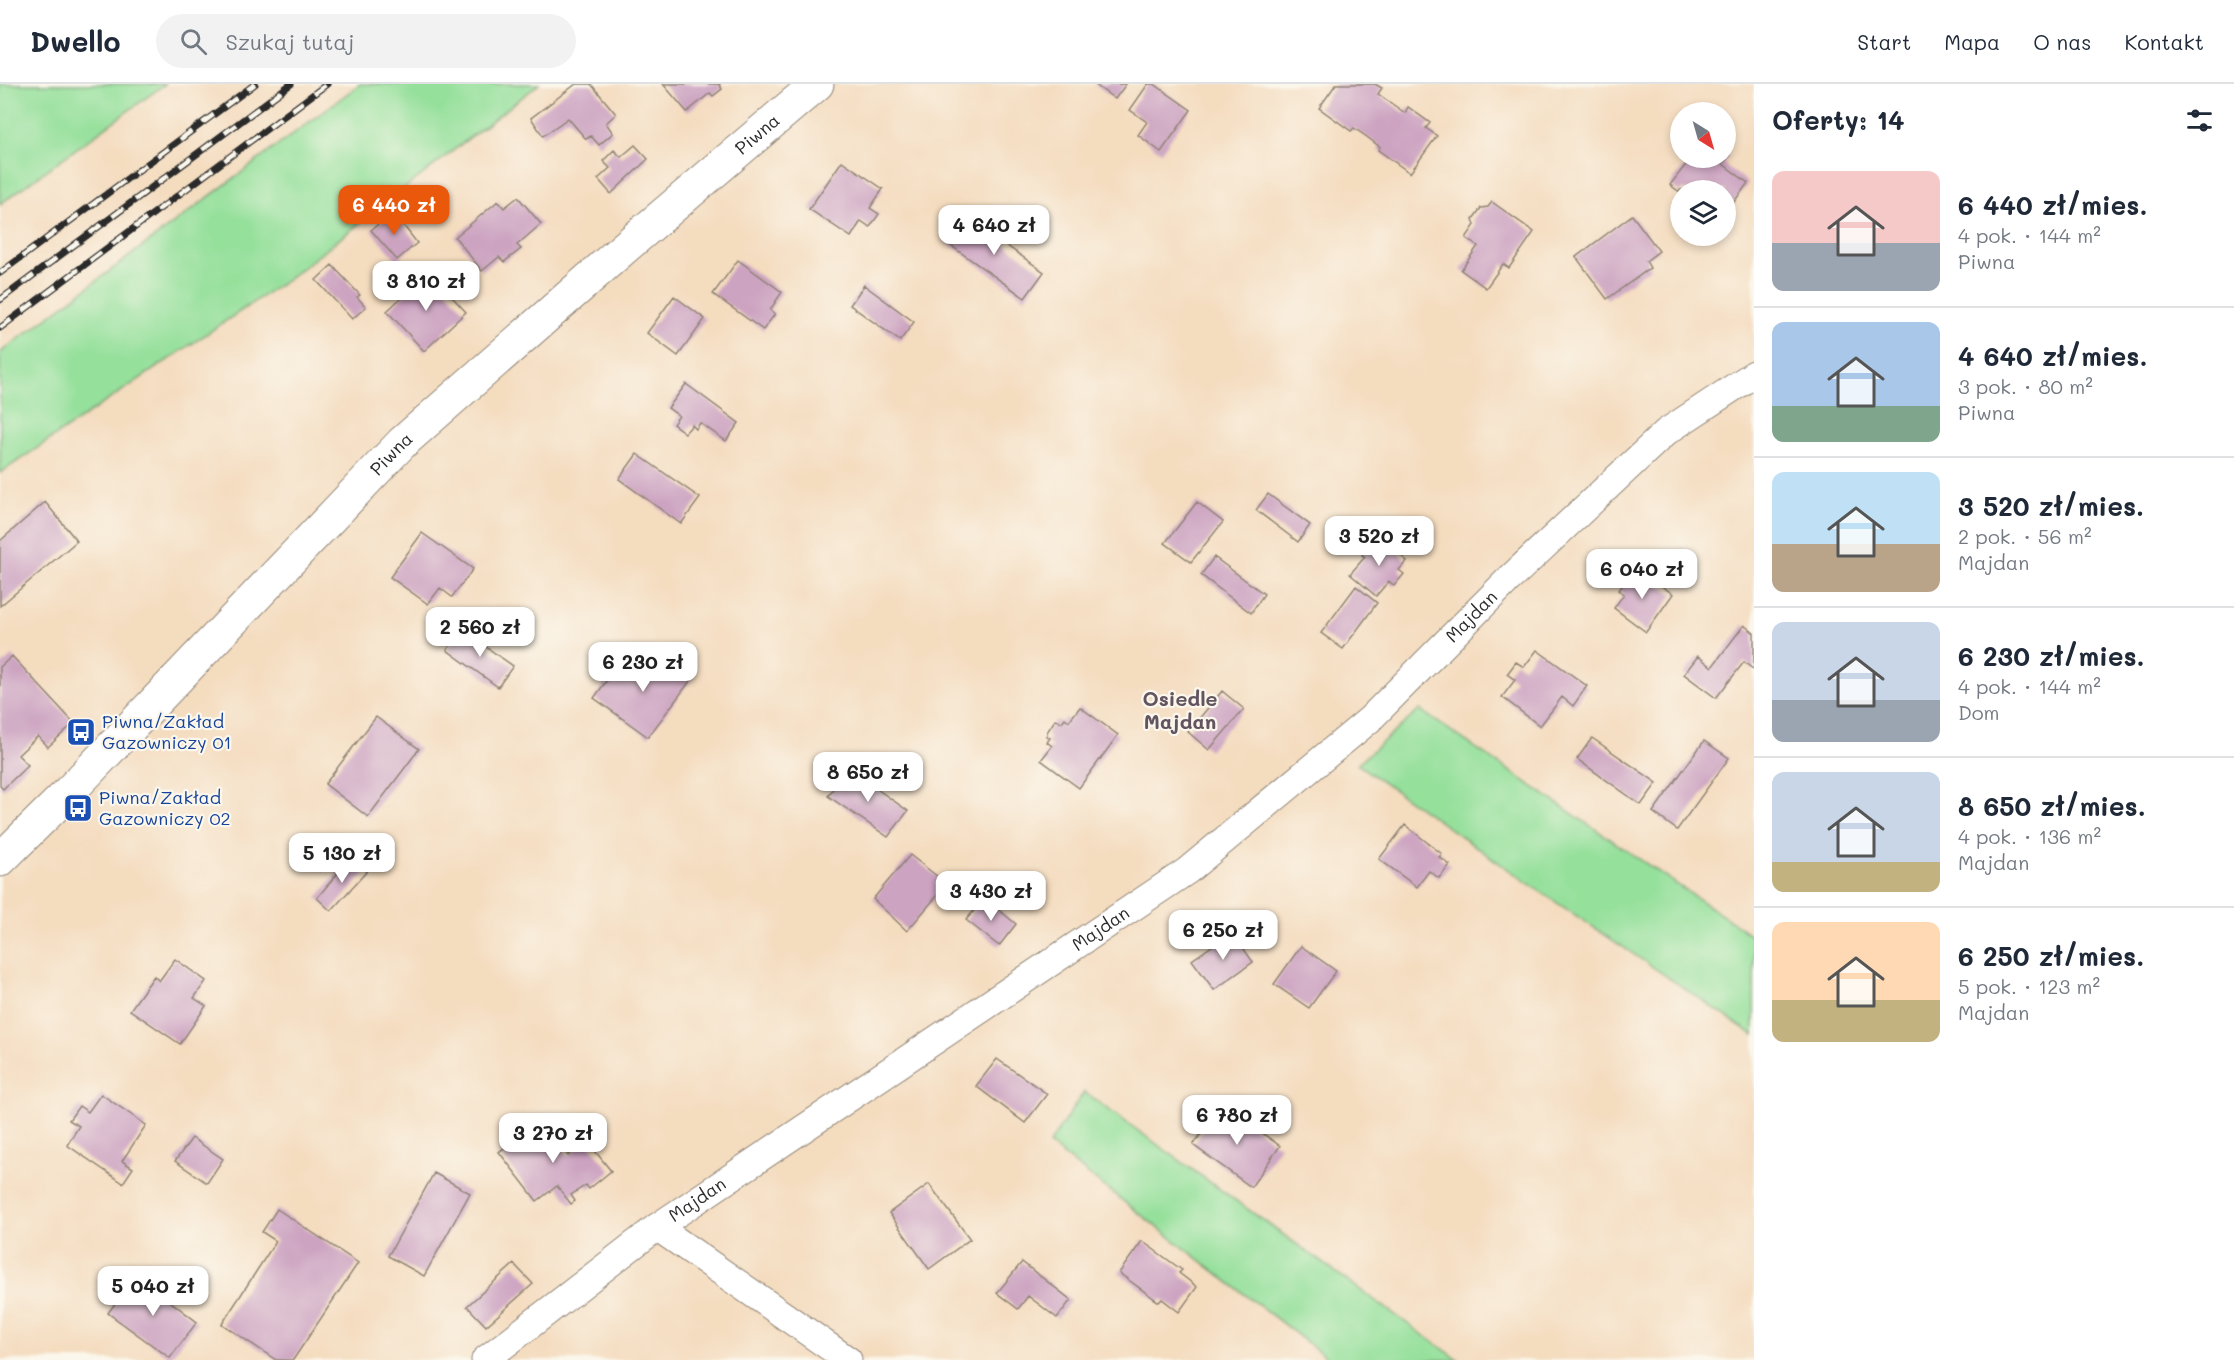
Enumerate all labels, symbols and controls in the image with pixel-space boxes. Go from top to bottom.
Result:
search box [156,14,576,68]
text: Dwello [30,23,120,59]
icon: search [177,25,210,58]
text: Szukaj tutaj [225,27,354,56]
text: Start [1857,28,1911,55]
text: Mapa [1944,28,2000,55]
text: O nas [2033,28,2091,55]
text: Kontakt [2124,28,2204,55]
north arrow [1670,102,1736,168]
map controls [1670,102,1736,246]
text: Oferty: 14 [1772,103,1905,137]
icon: filters [2183,104,2216,137]
street label: Piwna [729,108,784,160]
button: layers [1670,180,1736,246]
pin: 6 440 zł [332,185,456,236]
text: 6 440 zł/mies. [1958,188,2147,222]
text: 6 440 zł [352,191,436,217]
icon: home [1820,195,1892,267]
pin: 4 640 zł [932,205,1056,256]
text: 4 640 zł [952,211,1036,237]
text: 4 pok. · 144 m² [1958,222,2101,248]
text: Piwna [1958,248,2015,274]
pin: 3 810 zł [364,261,488,312]
text: 3 810 zł [387,267,466,293]
text: 4 640 zł/mies. [1958,339,2147,373]
icon: home [1820,346,1892,418]
text: 3 pok. · 80 m² [1958,373,2093,399]
text: Piwna [1958,399,2015,425]
street label: Piwna [364,426,417,480]
text: 3 520 zł/mies. [1958,489,2144,523]
icon: home [1820,496,1892,568]
pin: 3 520 zł [1317,516,1441,567]
text: 3 520 zł [1339,522,1419,548]
text: 2 pok. · 56 m² [1958,523,2091,549]
pin: 6 040 zł [1580,549,1704,600]
text: Majdan [1958,549,2029,575]
text: 6 040 zł [1600,555,1684,581]
street label: Majdan [1440,585,1502,647]
pin: 2 560 zł [418,607,542,658]
text: 2 560 zł [440,613,520,639]
text: 6 230 zł/mies. [1958,639,2145,673]
pin: 6 230 zł [581,642,705,693]
icon: home [1820,646,1892,718]
text: 6 230 zł [602,648,684,674]
text: 4 pok. · 144 m² [1958,673,2101,699]
district label: Osiedle Majdan [1143,685,1218,734]
text: Dom [1958,699,2000,725]
place label: Piwna/Zakład Gazowniczy 01 [102,709,232,754]
bus stop icon: Piwna/Zakład Gazowniczy 01 [65,716,97,748]
pin: 8 650 zł [806,752,930,803]
text: 8 650 zł [827,758,909,784]
place label: Piwna/Zakład Gazowniczy 02 [99,785,231,830]
text: 8 650 zł/mies. [1958,789,2146,823]
bus stop icon: Piwna/Zakład Gazowniczy 02 [62,792,94,824]
icon: home [1820,796,1892,868]
text: 4 pok. · 136 m² [1958,823,2101,849]
pin: 5 130 zł [280,833,404,884]
text: 5 130 zł [303,839,381,865]
text: Majdan [1958,849,2029,875]
pin: 3 430 zł [929,871,1053,922]
text: 3 430 zł [950,877,1032,903]
street label: Majdan [1067,900,1134,956]
pin: 6 250 zł [1161,910,1285,961]
text: 6 250 zł [1183,916,1263,942]
text: 6 250 zł/mies. [1958,939,2144,973]
icon: home [1820,946,1892,1018]
text: 5 pok. · 123 m² [1958,973,2100,999]
text: Majdan [1958,999,2029,1025]
pin: 6 780 zł [1175,1095,1299,1146]
text: 6 780 zł [1196,1101,1278,1127]
pin: 3 270 zł [491,1113,615,1164]
text: 3 270 zł [513,1119,593,1145]
street label: Majdan [663,1171,730,1227]
pin: 5 040 zł [91,1266,215,1317]
text: 5 040 zł [112,1272,194,1298]

